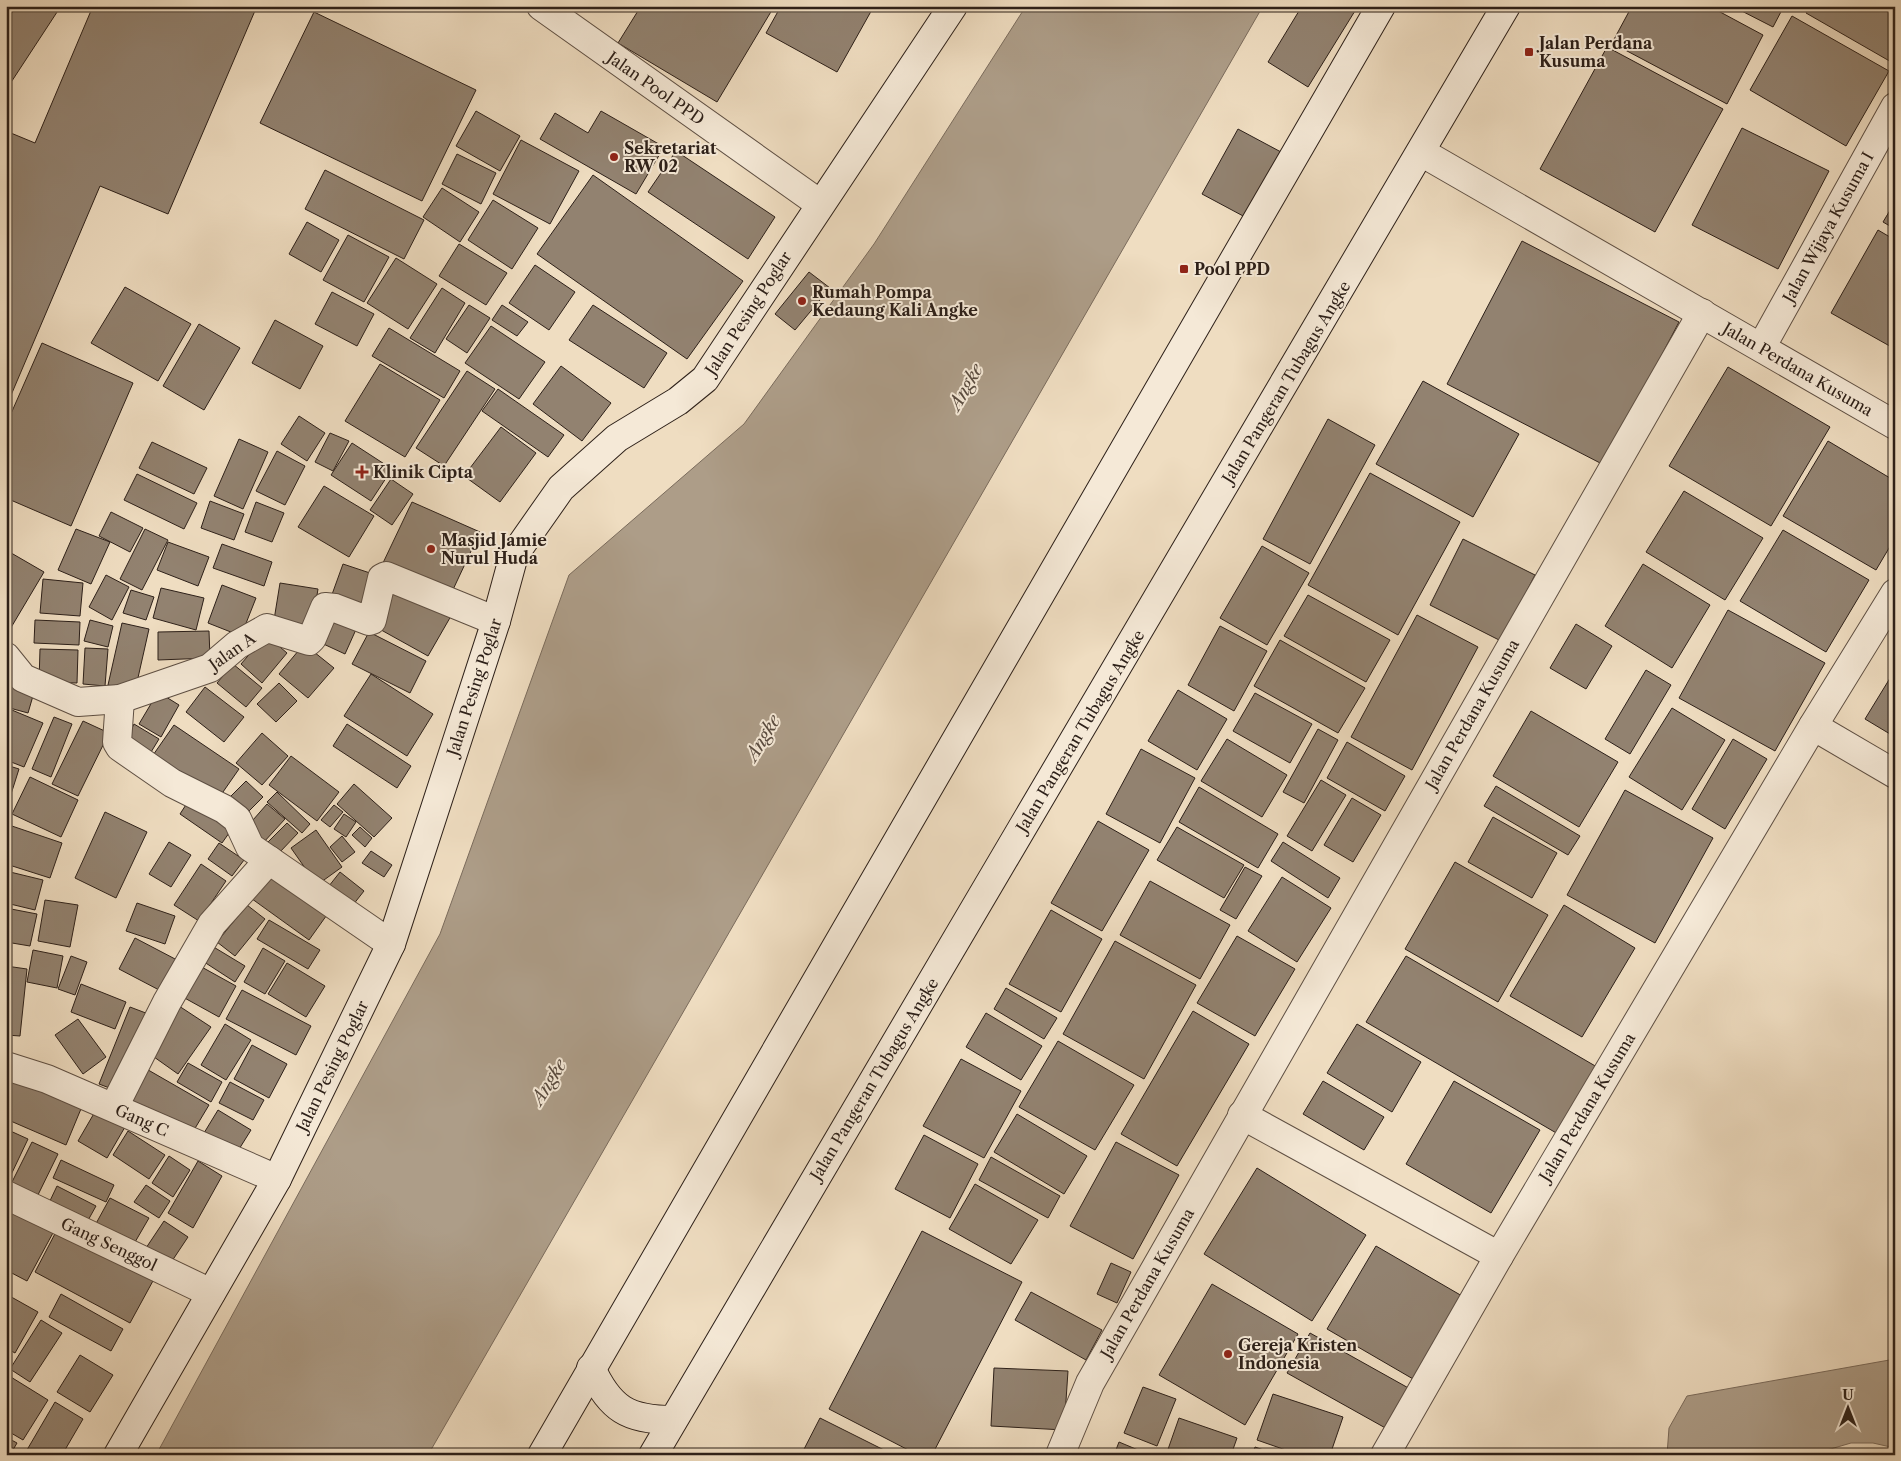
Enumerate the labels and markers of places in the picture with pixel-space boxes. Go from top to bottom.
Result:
place label: Jalan Perdana Kusuma [1536,33,1653,71]
marker: Jalan Perdana Kusuma [1523,46,1535,58]
place label: Sekretariat RW 02 [624,138,717,176]
marker: Sekretariat RW 02 [608,151,620,163]
place label: Pool PPD [1194,259,1270,279]
marker: Pool PPD [1178,263,1190,275]
place label: Rumah Pompa Kedaung Kali Angke [812,282,978,320]
marker: Rumah Pompa Kedaung Kali Angke [796,295,808,307]
place label: Klinik Cipta [373,462,474,482]
marker: Klinik Cipta [355,465,369,479]
place label: Masjid Jamie Nurul Huda [441,530,547,568]
marker: Masjid Jamie Nurul Huda [425,543,437,555]
place label: Gereja Kristen Indonesia [1238,1335,1357,1373]
marker: Gereja Kristen Indonesia [1222,1348,1234,1360]

